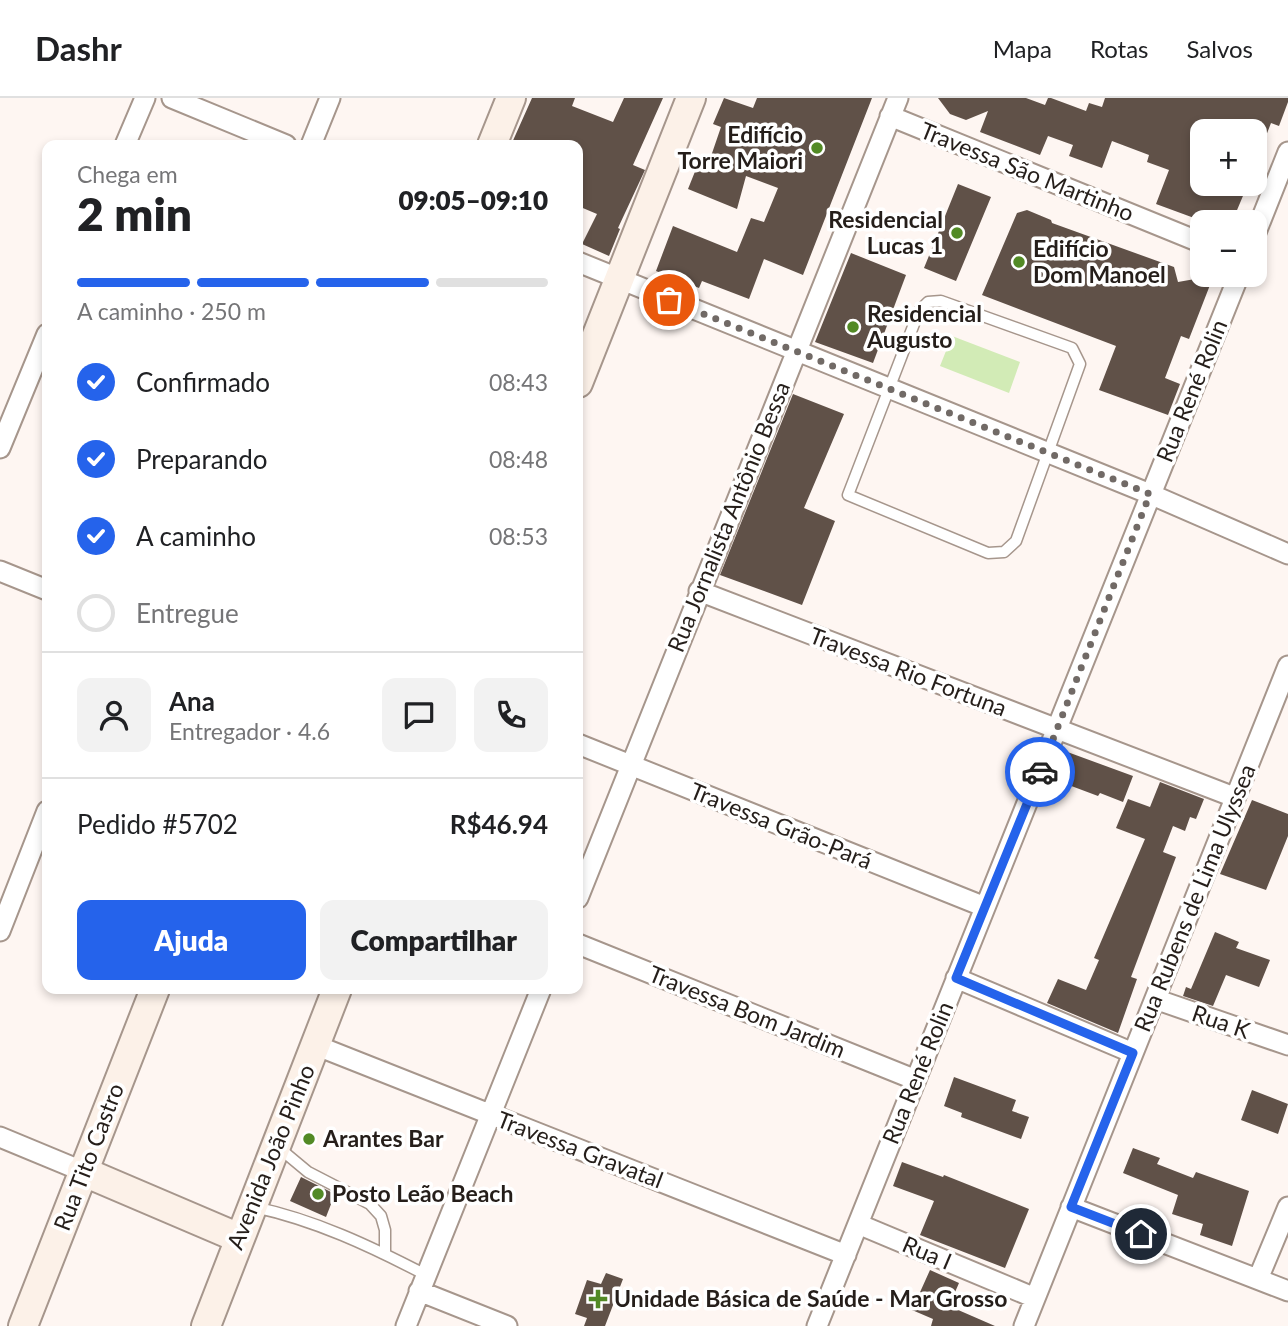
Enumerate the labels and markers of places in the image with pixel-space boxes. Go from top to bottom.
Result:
place label: Edifício Torre Maiori [677,120,803,174]
marker: Edifício Torre Maiori [809,140,825,156]
place label: Residencial Lucas 1 [828,205,943,259]
marker: Residencial Lucas 1 [949,225,965,241]
place label: Edifício Dom Manoel [1033,234,1166,288]
marker: Edifício Dom Manoel [1011,254,1027,270]
pin [639,270,699,330]
place label: Residencial Augusto [866,299,982,353]
marker: Residencial Augusto [845,319,861,335]
place label: Arantes Bar [322,1124,444,1152]
marker: Arantes Bar [301,1131,317,1147]
place label: Posto Leão Beach [332,1179,513,1207]
marker: Posto Leão Beach [310,1186,326,1202]
pin [1111,1204,1171,1264]
place label: Unidade Básica de Saúde - Mar Grosso [614,1284,1007,1312]
marker: Unidade Básica de Saúde - Mar Grosso [588,1289,608,1309]

